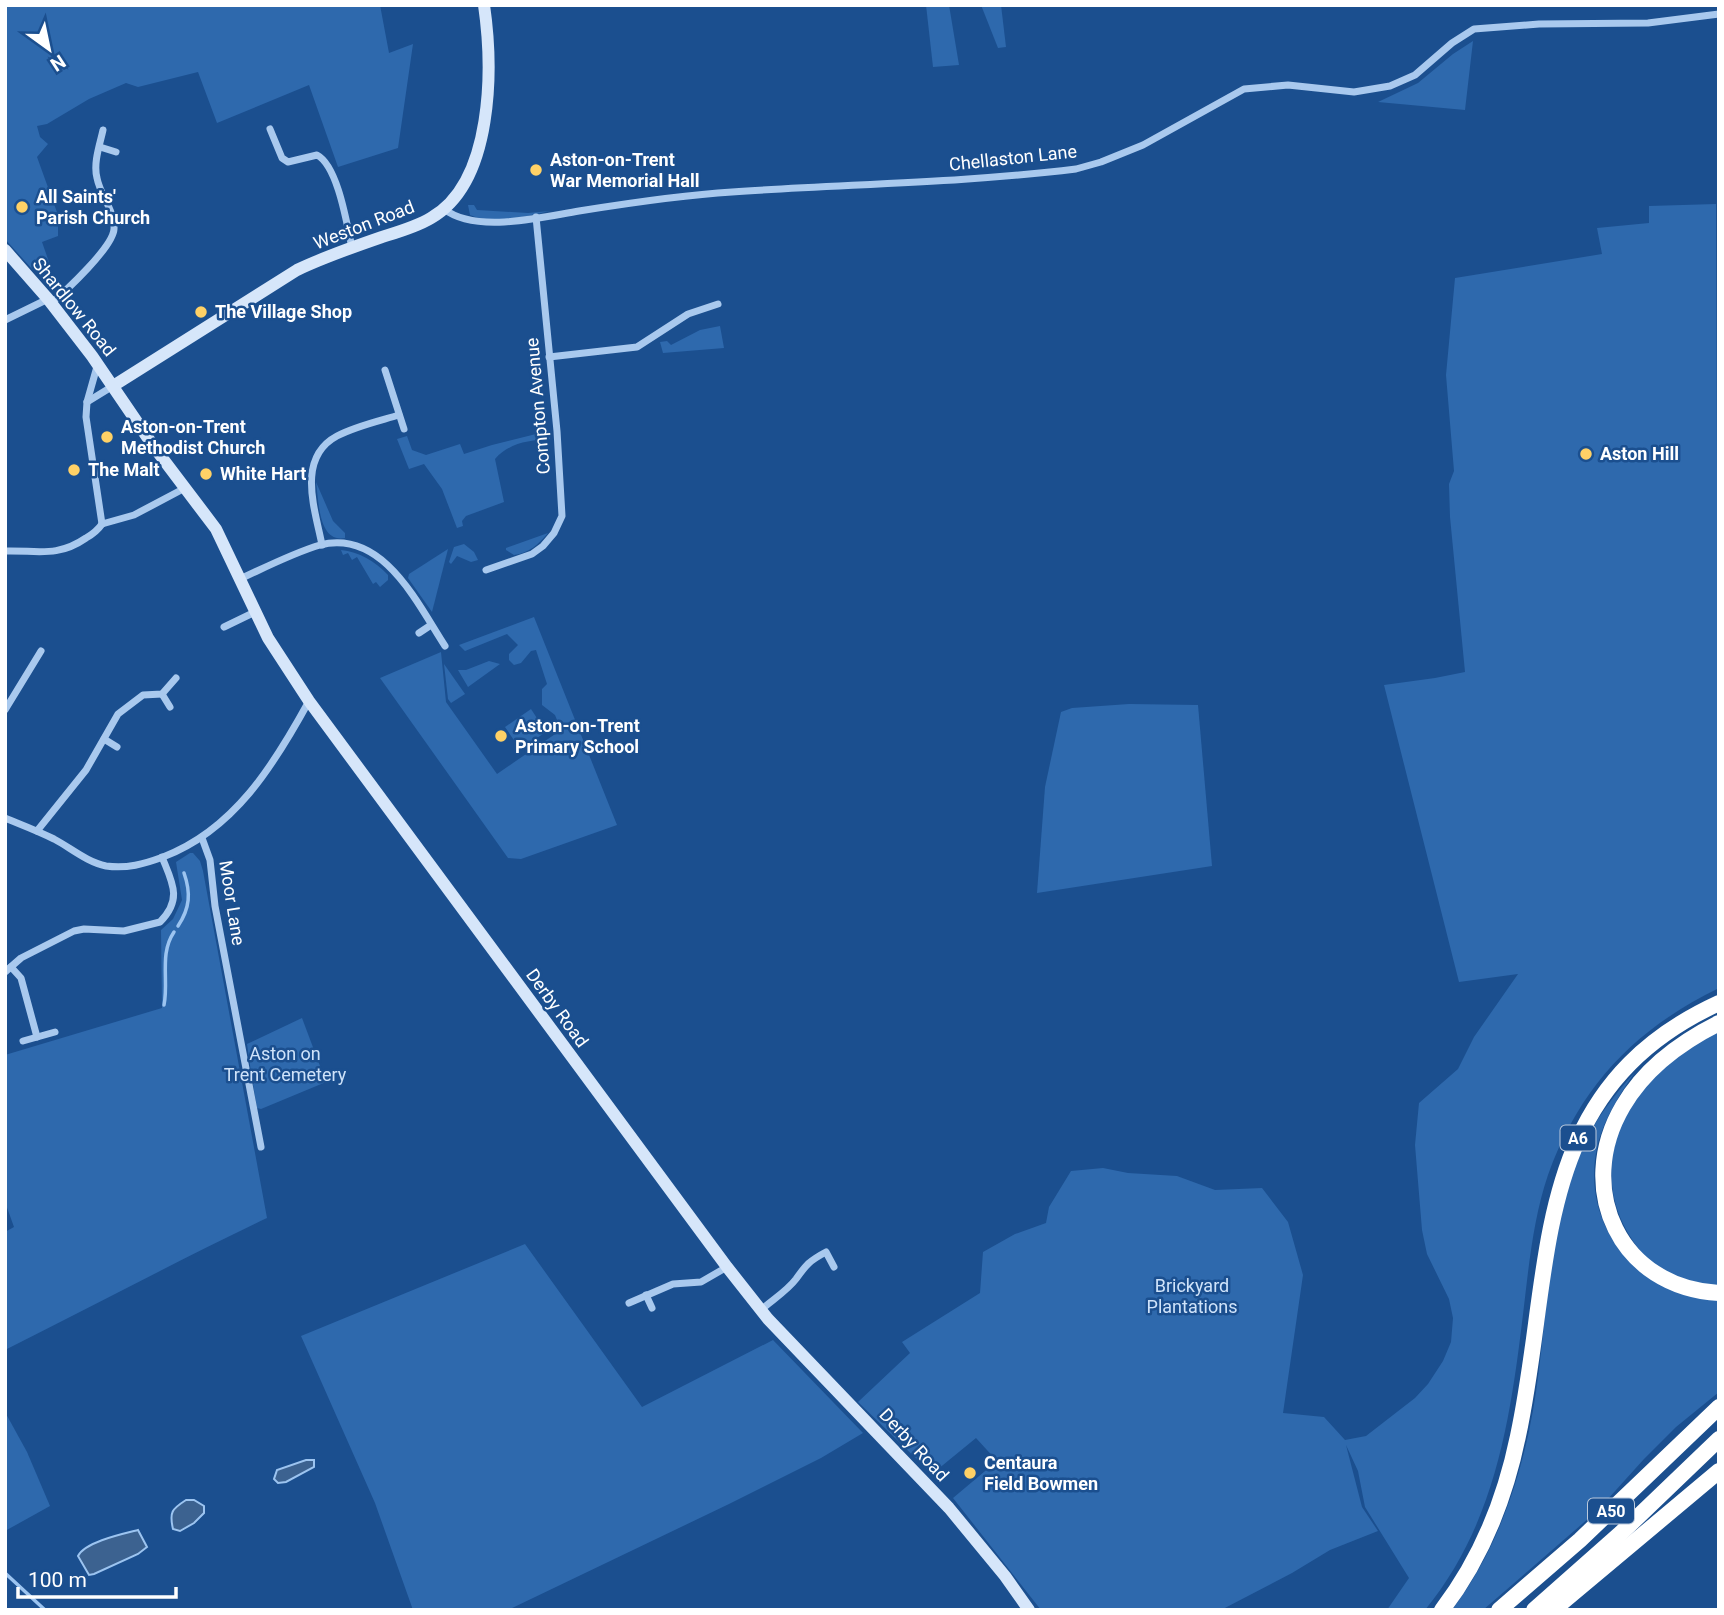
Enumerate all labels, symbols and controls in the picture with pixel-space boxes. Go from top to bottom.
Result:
north arrow [14,14,84,84]
text: N [46,50,70,76]
street label: Chellaston Lane [948,140,1078,175]
place label: Aston-on-Trent War Memorial Hall [550,149,699,191]
marker: Aston-on-Trent War Memorial Hall [528,162,544,178]
place label: All Saints' Parish Church [36,186,150,228]
street label: Weston Road [310,196,417,253]
marker: All Saints' Parish Church [14,199,30,215]
street label: Shardlow Road [28,253,120,360]
place label: The Village Shop [215,301,352,322]
marker: The Village Shop [193,304,209,320]
street label: Compton Avenue [521,337,554,475]
place label: Aston-on-Trent Methodist Church [121,416,265,458]
marker: Aston-on-Trent Methodist Church [99,429,115,445]
place label: Aston Hill [1600,443,1679,464]
marker: Aston Hill [1578,446,1594,462]
place label: The Malt [88,459,160,480]
marker: The Malt [66,462,82,478]
place label: White Hart [220,463,306,484]
marker: White Hart [198,466,214,482]
place label: Aston-on-Trent Primary School [515,715,640,757]
marker: Aston-on-Trent Primary School [493,728,509,744]
street label: Moor Lane [215,859,250,947]
street label: Derby Road [522,964,593,1051]
park label: Aston on Trent Cemetery [224,1043,347,1085]
road number: A6 [1560,1126,1596,1150]
park label: Brickyard Plantations [1147,1275,1237,1317]
street label: Derby Road [875,1404,953,1485]
place label: Centaura Field Bowmen [984,1452,1098,1494]
marker: Centaura Field Bowmen [962,1465,978,1481]
road number: A50 [1588,1498,1634,1524]
scale bar [18,1556,175,1600]
text: 100 m [28,1568,87,1592]

